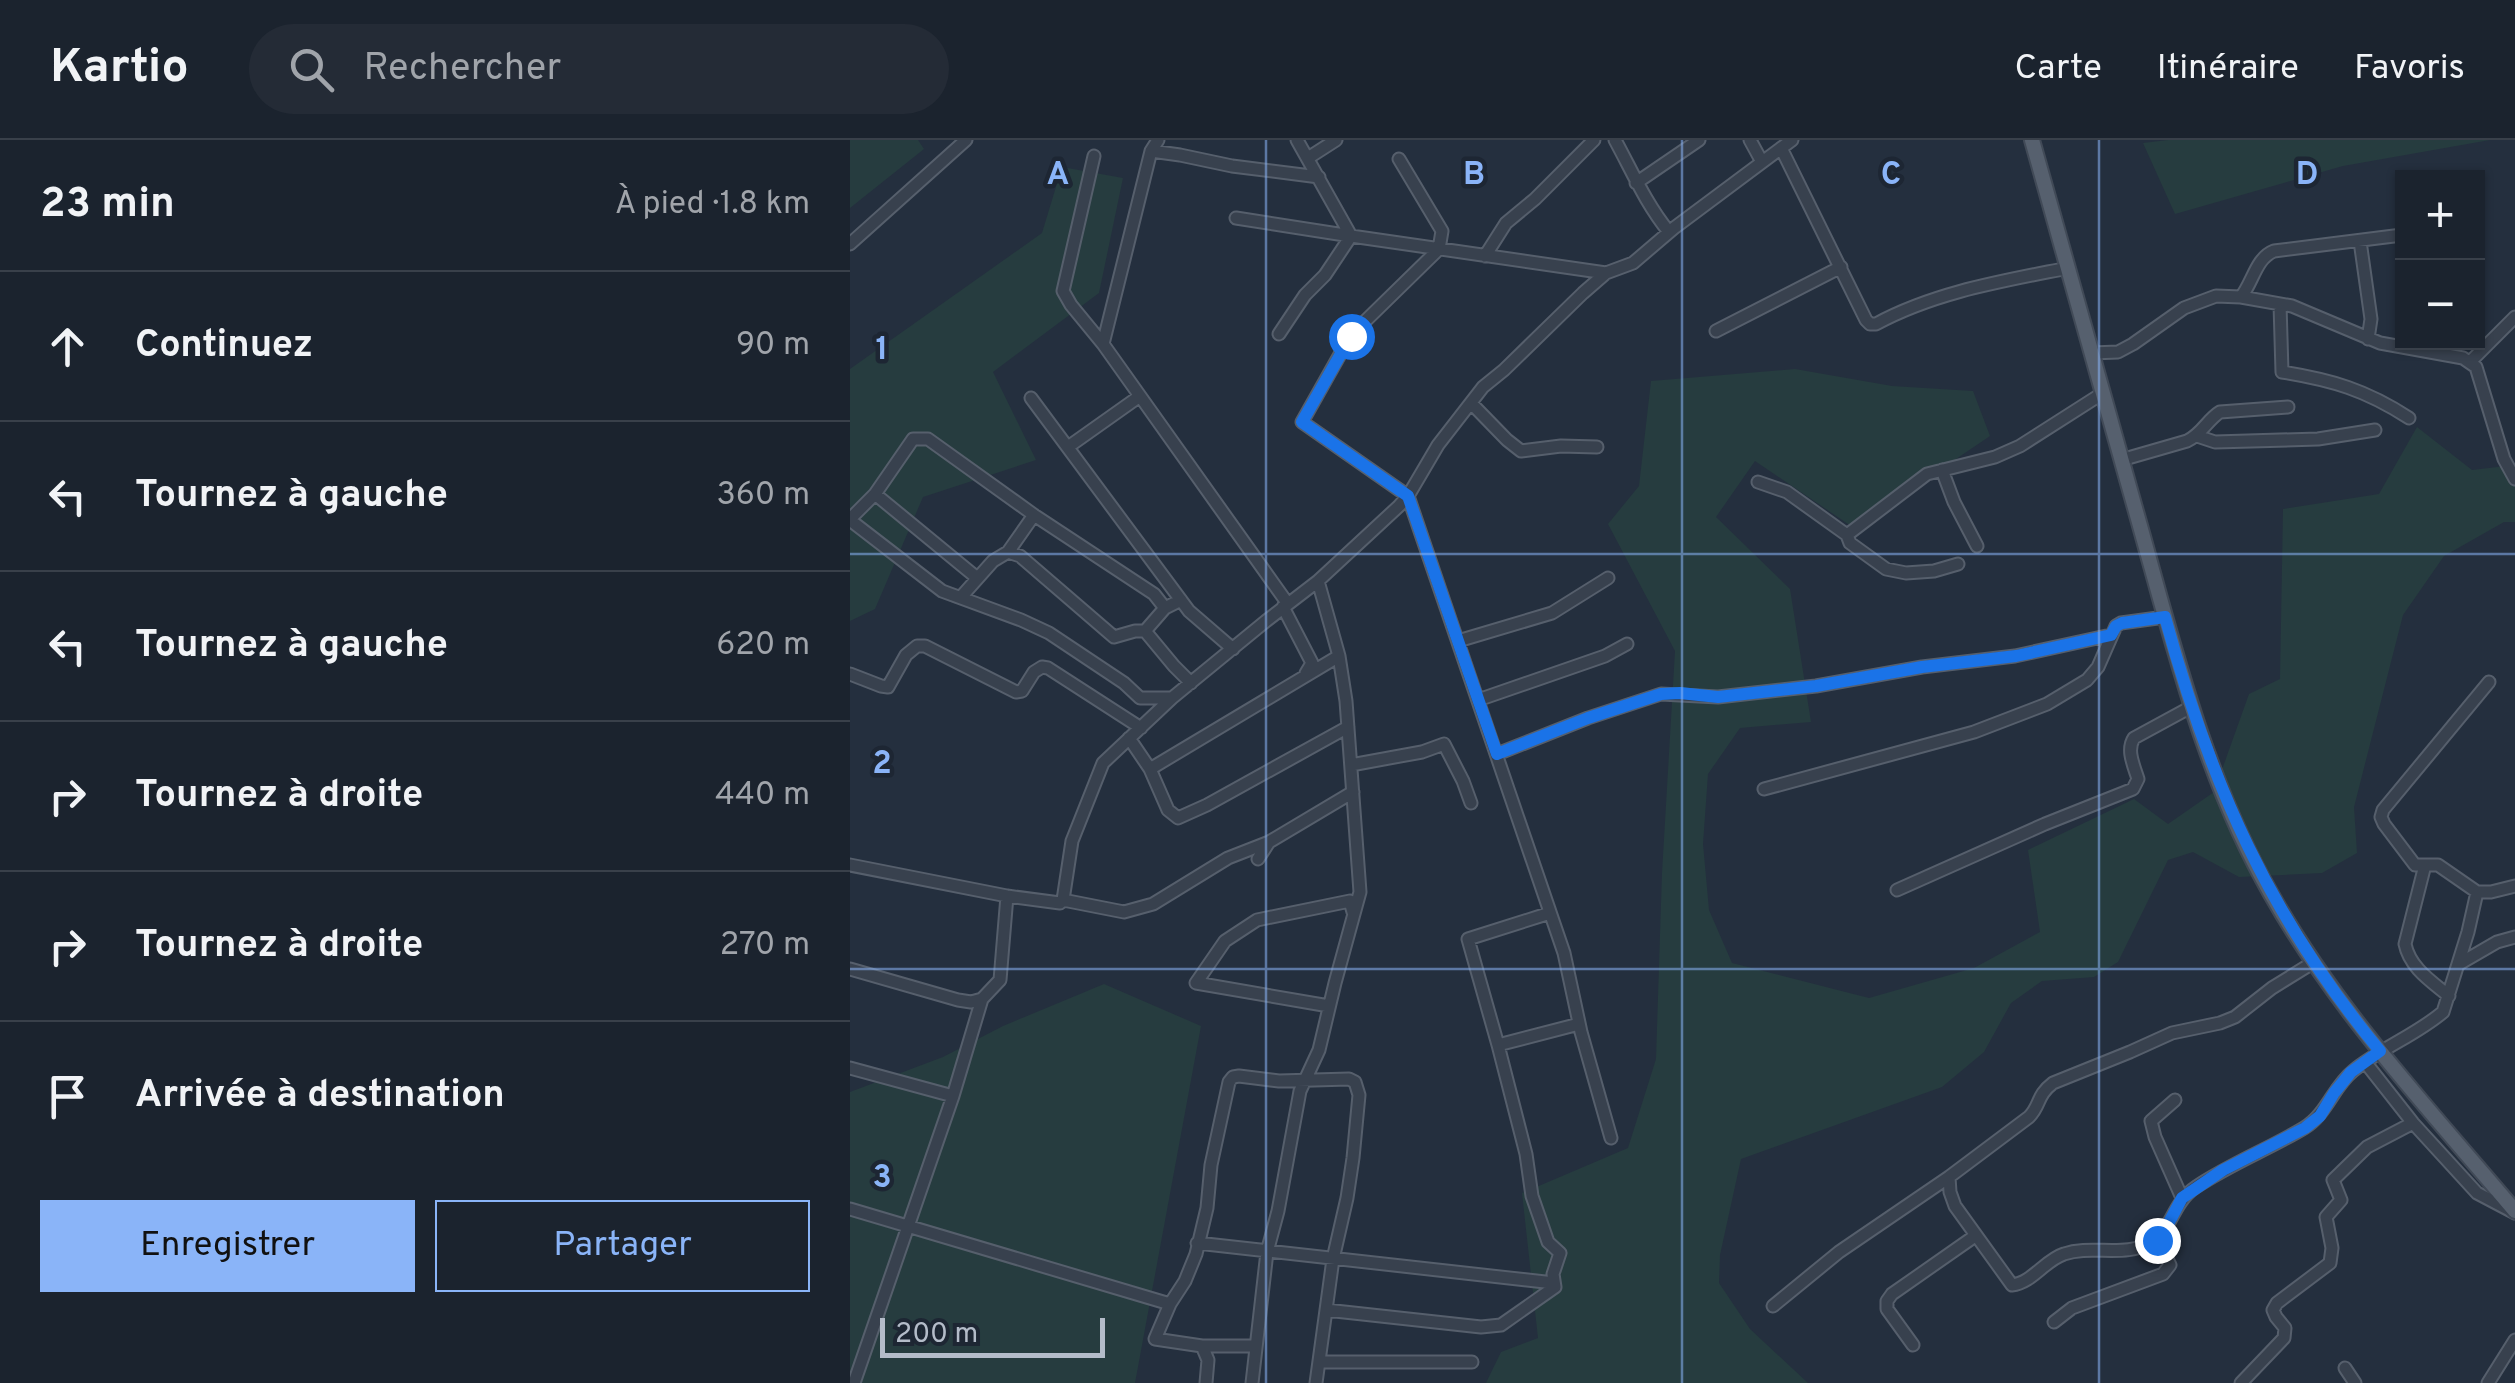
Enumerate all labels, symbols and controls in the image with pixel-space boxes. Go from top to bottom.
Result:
search box [249,24,949,114]
text: Kartio [50,39,189,99]
icon: search [284,42,339,97]
text: Rechercher [364,45,561,94]
text: Carte [2014,47,2102,91]
text: Itinéraire [2157,47,2299,91]
text: Favoris [2354,47,2465,91]
text: A [1047,156,1069,196]
text: B [1463,156,1485,196]
text: C [1881,156,1901,196]
text: D [2296,156,2318,196]
map controls [2395,170,2485,350]
button: + [2395,170,2485,260]
text: 23 min [40,179,175,232]
text: À pied · 1.8 km [615,185,810,225]
button: − [2395,260,2485,350]
route start [1329,314,1375,360]
icon: ahead [40,319,95,374]
text: Continuez [135,322,313,371]
text: 90 m [736,326,810,366]
text: 1 [876,331,888,371]
icon: left [40,469,95,524]
text: Tournez à gauche [135,472,448,521]
text: 360 m [716,476,810,516]
icon: left [40,619,95,674]
text: Tournez à gauche [135,622,448,671]
text: 620 m [716,626,810,666]
text: 2 [872,745,892,785]
icon: right [40,769,95,824]
text: Tournez à droite [135,772,423,821]
text: 440 m [715,776,810,816]
icon: right [40,919,95,974]
text: Tournez à droite [135,922,423,971]
text: 270 m [720,926,810,966]
icon: arrive [40,1069,95,1124]
text: Arrivée à destination [135,1072,505,1121]
text: 3 [872,1159,892,1199]
button: Enregistrer [40,1200,415,1292]
button: Partager [435,1200,810,1292]
route end [2135,1218,2181,1264]
scale bar [880,1313,1105,1358]
text: 200 m [895,1317,978,1353]

